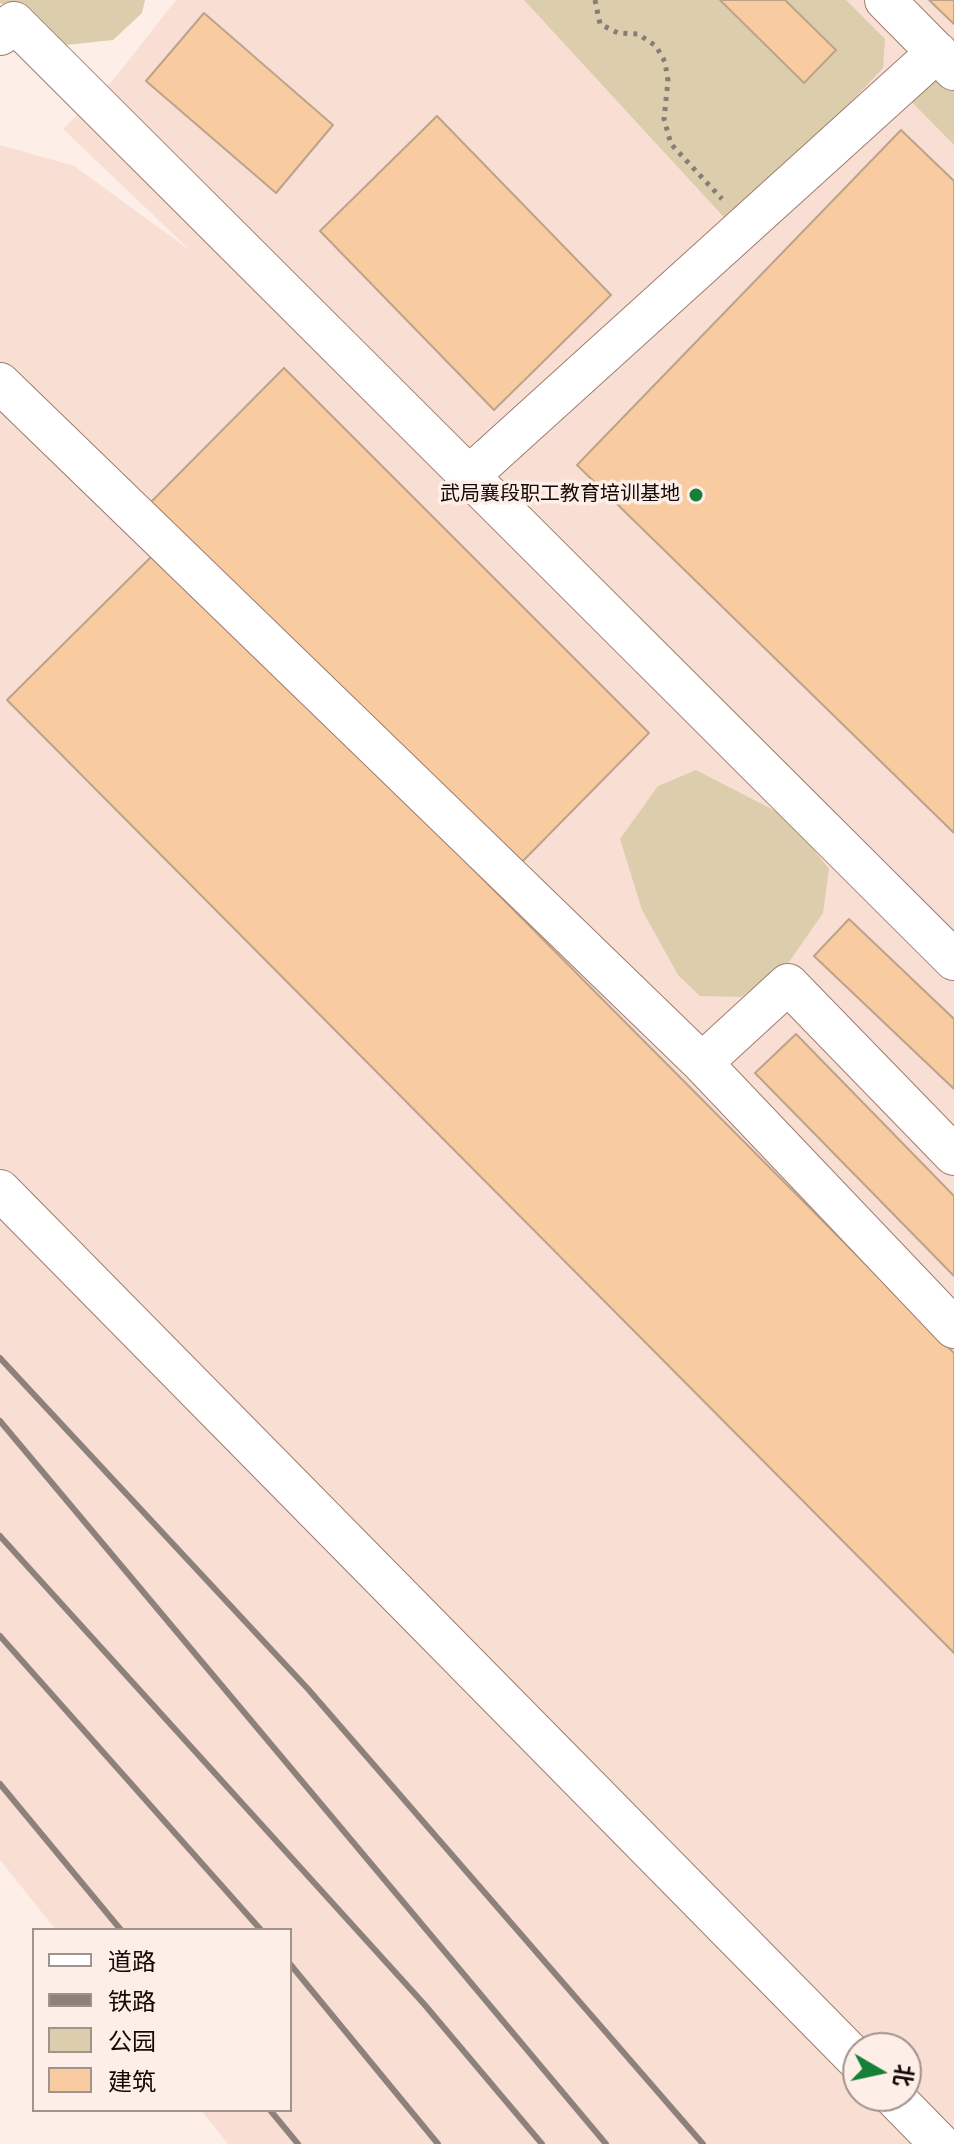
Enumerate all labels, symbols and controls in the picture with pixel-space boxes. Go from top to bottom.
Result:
place label: 武局襄段职工教育培训基地 [440,483,680,507]
marker: 武局襄段职工教育培训基地 [687,486,705,504]
legend [32,1928,292,2112]
text: 道路 [108,1943,156,1979]
text: 铁路 [108,1983,156,2019]
text: 公园 [108,2023,156,2059]
north arrow [842,2032,922,2112]
text: 北 [885,2062,922,2089]
text: 建筑 [108,2063,156,2099]

